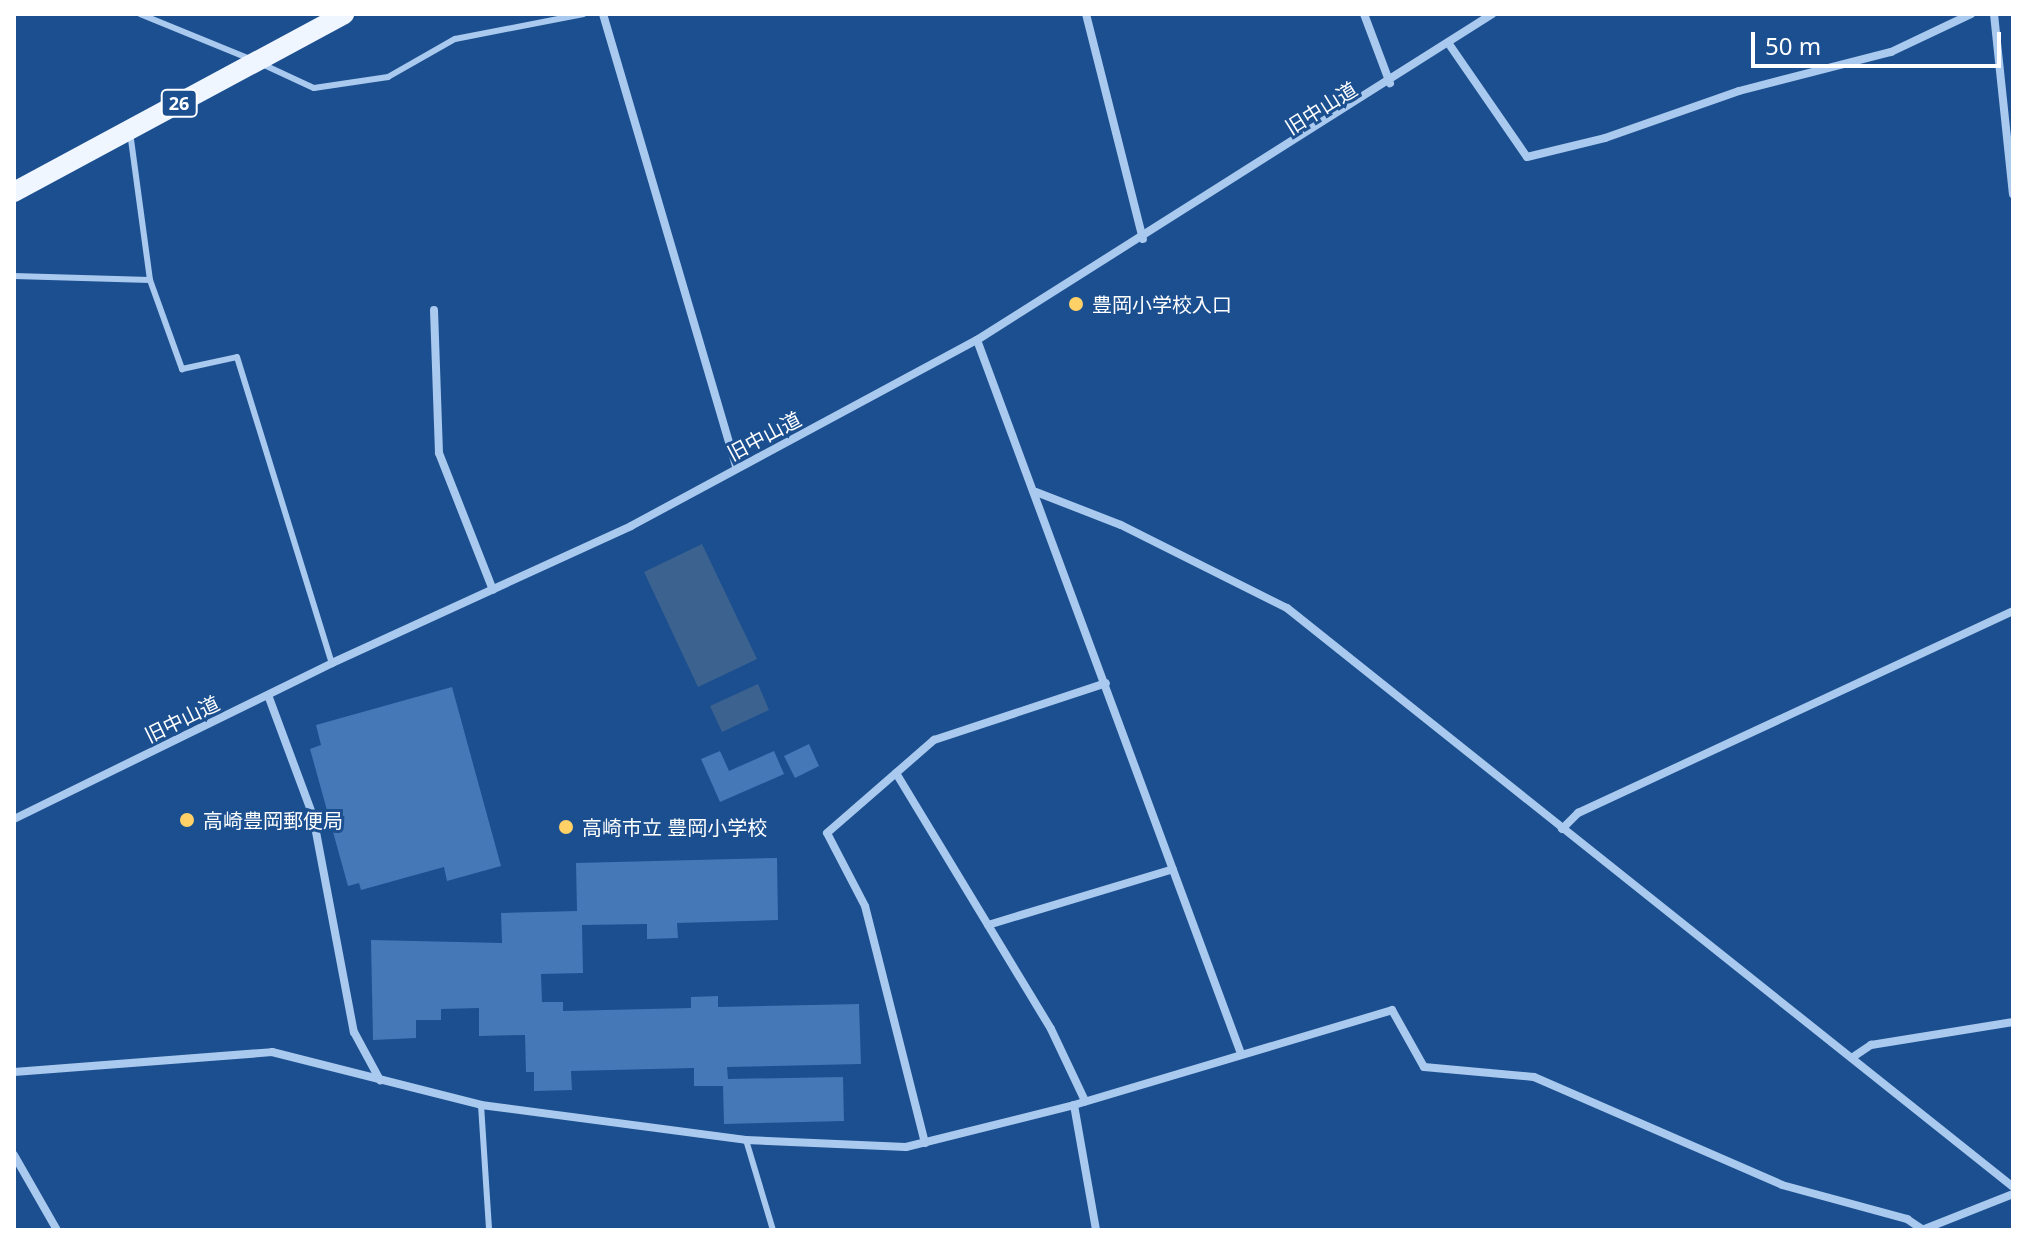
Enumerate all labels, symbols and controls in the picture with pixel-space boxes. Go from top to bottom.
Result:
scale bar [1755,16,2005,66]
text: 50 m [1765,29,1821,62]
street label: 旧中山道 [1281,77,1361,139]
road number: 26 [159,89,199,117]
place label: 豊岡小学校入口 [1092,292,1232,316]
marker: 豊岡小学校入口 [1067,295,1085,313]
street label: 旧中山道 [723,407,805,465]
street label: 旧中山道 [141,691,223,747]
place label: 高崎豊岡郵便局 [203,808,343,832]
marker: 高崎豊岡郵便局 [178,811,196,829]
place label: 高崎市立 豊岡小学校 [582,815,767,839]
marker: 高崎市立 豊岡小学校 [557,818,575,836]

